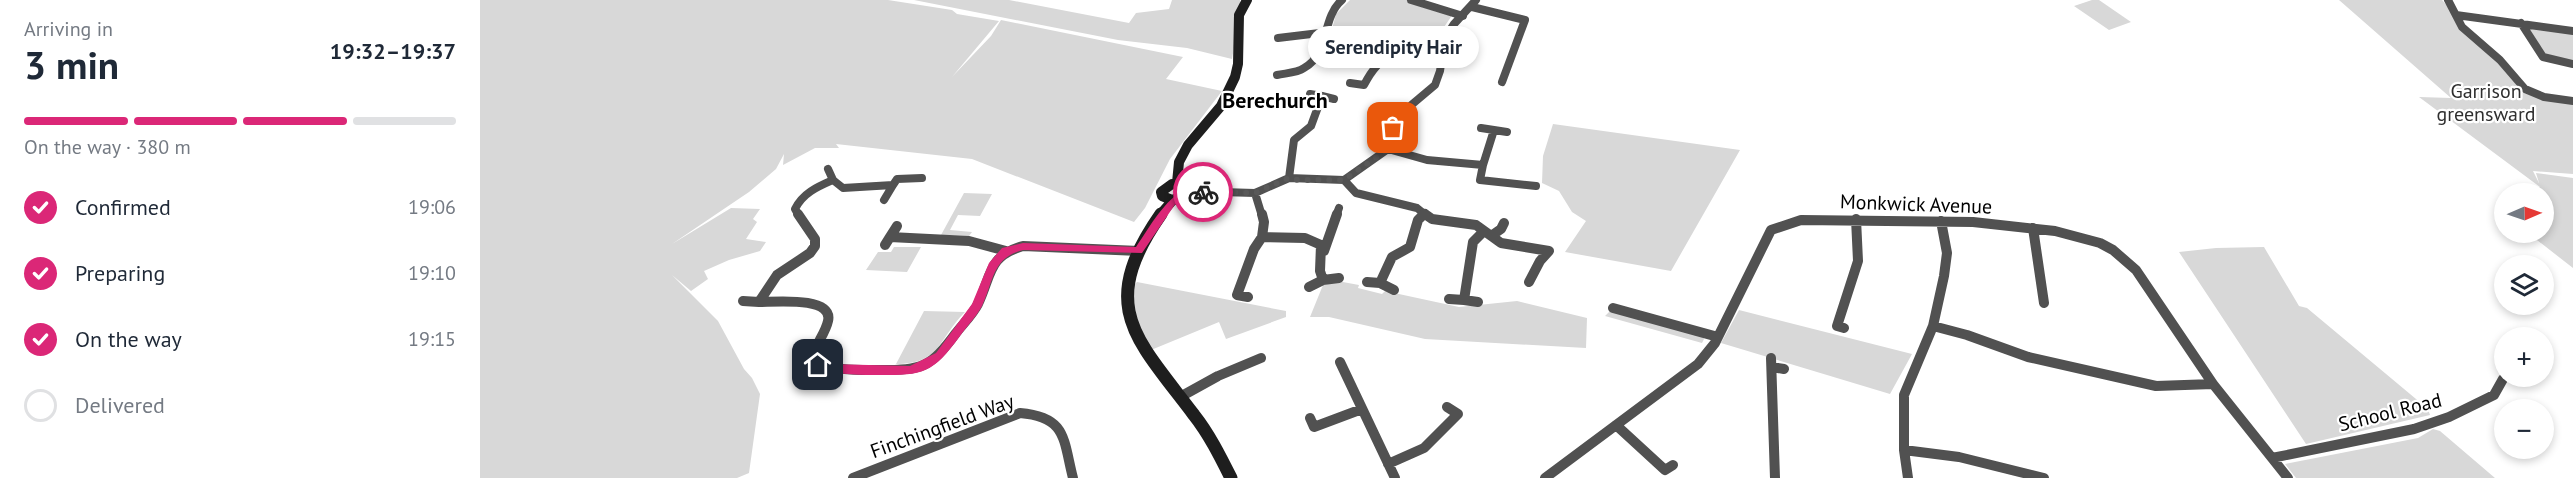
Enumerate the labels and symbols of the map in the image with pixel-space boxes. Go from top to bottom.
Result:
callout: Serendipity Hair [1308,26,1478,68]
park label: Garrison greensward [2436,78,2536,127]
district label: Berechurch [1222,86,1328,114]
pin [1367,102,1418,153]
courier [1173,162,1233,222]
north arrow [2494,183,2554,243]
street label: Monkwick Avenue [1839,188,1993,220]
pin [792,339,843,390]
street label: School Road [2336,387,2444,437]
street label: Finchingfield Way [867,388,1018,464]

